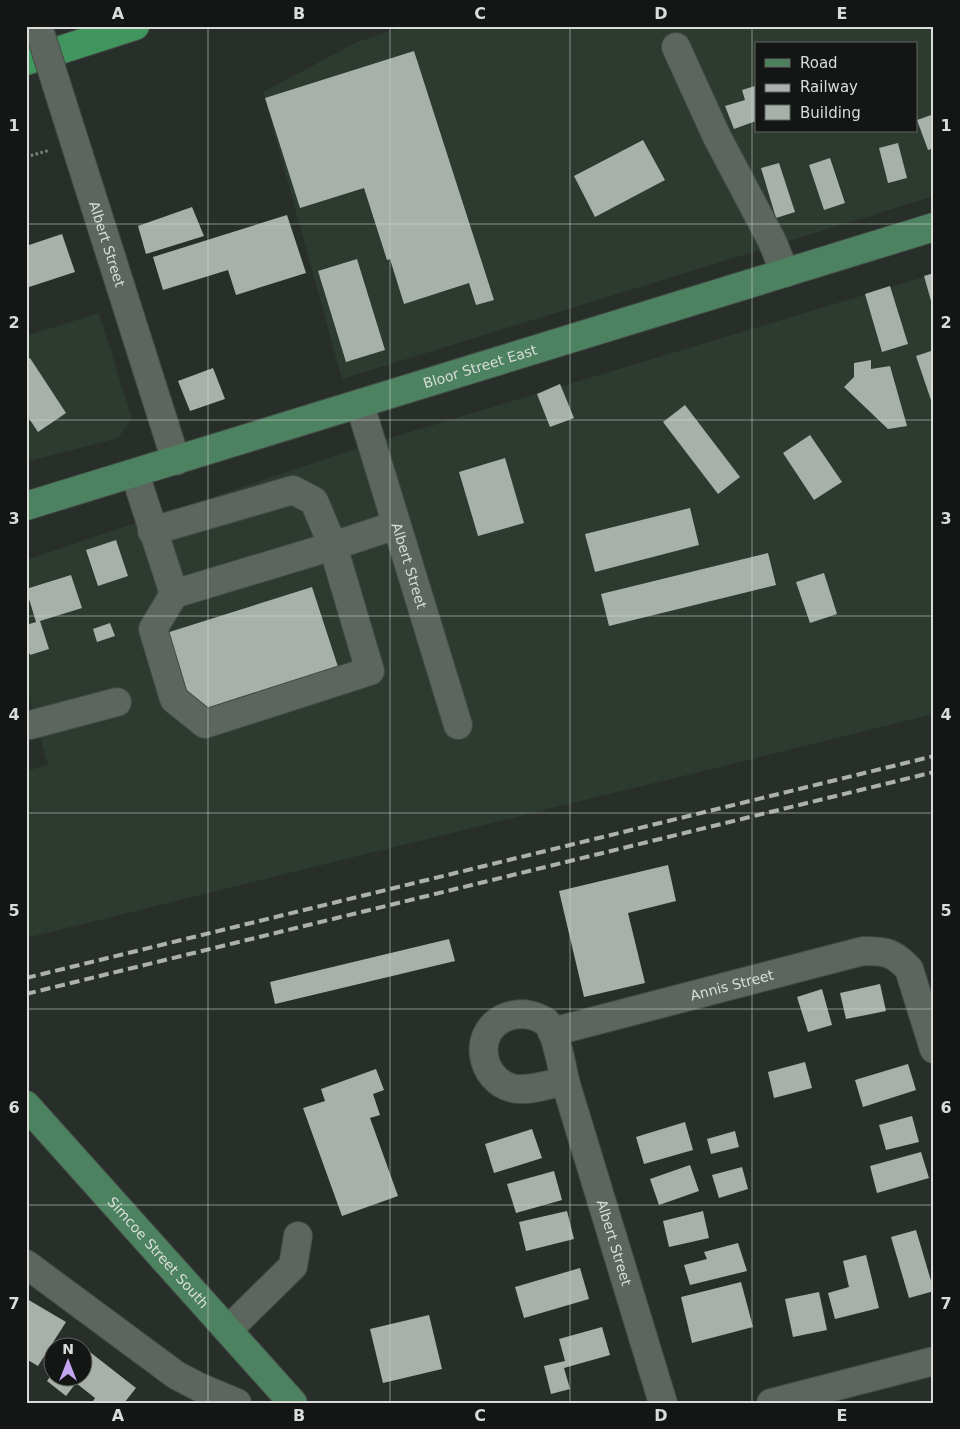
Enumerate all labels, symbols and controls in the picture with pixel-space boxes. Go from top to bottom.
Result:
text: A [112,4,125,23]
text: B [293,4,305,23]
text: C [474,4,486,23]
text: D [654,4,668,23]
text: E [837,4,847,23]
legend [755,42,918,132]
text: Road [800,54,838,72]
text: Railway [800,78,858,96]
text: Building [800,104,861,122]
text: 1 [8,116,20,135]
text: 1 [940,116,952,135]
street label: Albert Street [86,199,128,289]
text: 2 [8,313,20,332]
text: 2 [940,313,952,332]
street label: Bloor Street East [421,341,539,391]
text: 3 [8,509,20,528]
text: 3 [940,509,952,528]
street label: Albert Street [388,521,430,611]
text: 4 [8,705,20,724]
text: 4 [940,705,952,724]
text: 5 [8,901,20,920]
text: 5 [940,901,952,920]
street label: Annis Street [689,966,776,1004]
text: 6 [8,1098,20,1117]
text: 6 [940,1098,952,1117]
street label: Simcoe Street South [104,1194,212,1311]
street label: Albert Street [594,1198,635,1288]
text: 7 [8,1294,20,1313]
text: 7 [940,1294,952,1313]
north arrow [42,1336,92,1386]
text: N [62,1341,74,1357]
text: A [112,1406,125,1425]
text: B [293,1406,305,1425]
text: C [474,1406,486,1425]
text: D [654,1406,668,1425]
text: E [837,1406,847,1425]

